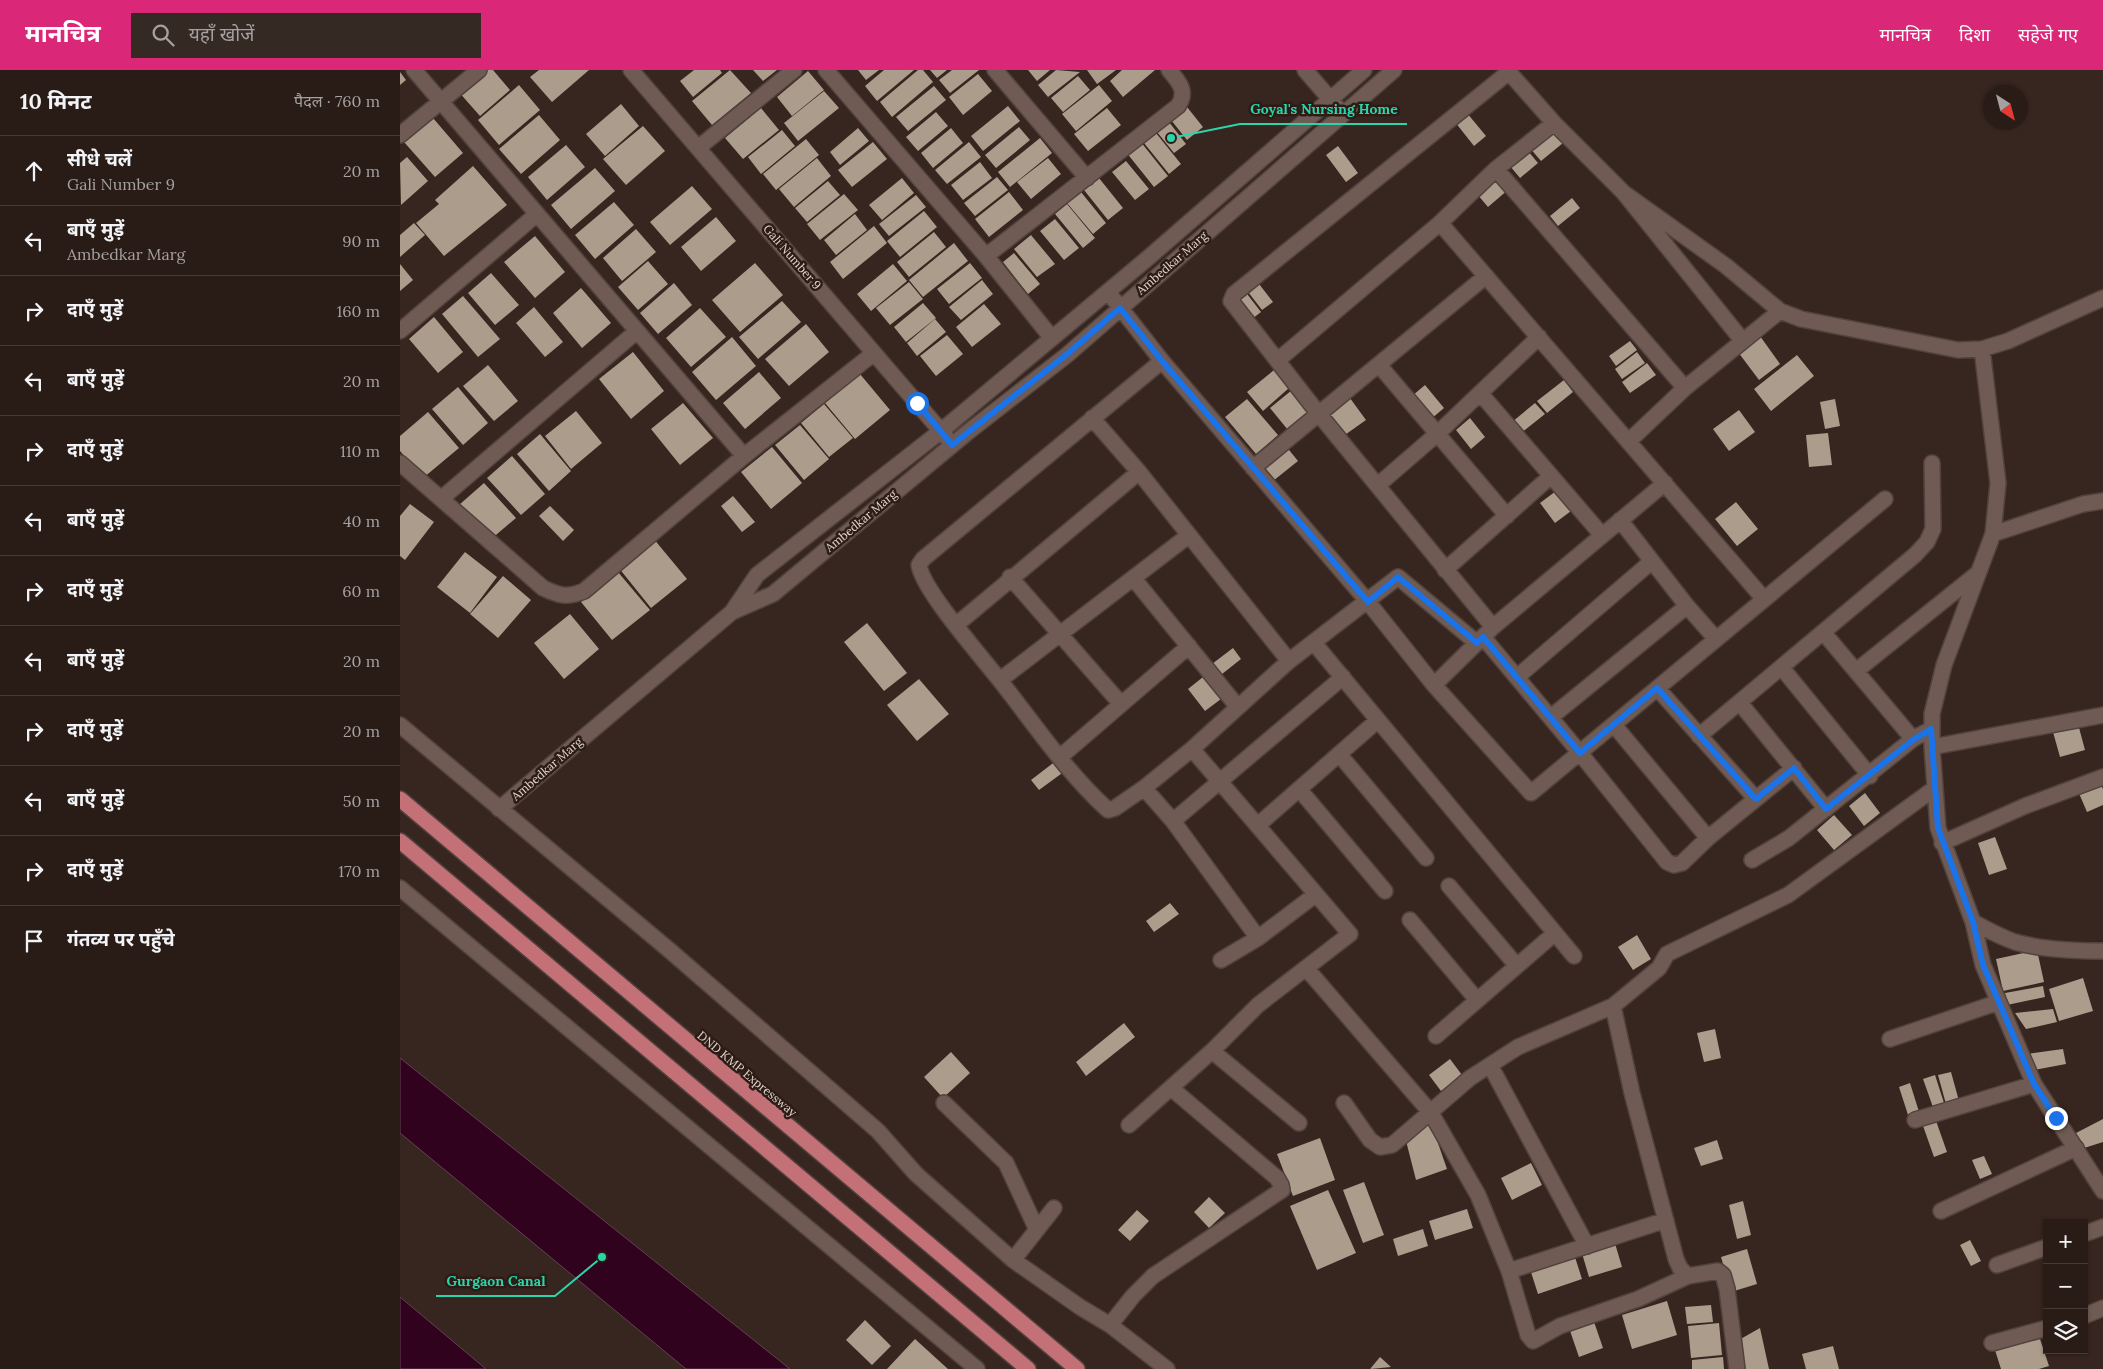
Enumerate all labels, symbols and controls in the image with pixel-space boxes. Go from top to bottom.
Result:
search box [131,13,481,58]
text: मानचित्र [25,18,101,49]
icon: search [149,21,177,49]
text: यहाँ खोजें [189,22,254,46]
text: मानचित्र [1880,23,1931,46]
text: दिशा [1959,23,1990,46]
text: सहेजे गए [2018,23,2078,46]
north arrow [1983,85,2028,130]
text: 10 मिनट [20,88,91,115]
text: पैदल · 760 m [294,91,380,111]
callout: Goyal's Nursing Home [1240,95,1407,124]
text: Goyal's Nursing Home [1250,100,1398,118]
text: सीधे चलें [67,147,132,171]
icon: ahead [20,157,48,185]
text: 20 m [343,161,380,181]
text: Gali Number 9 [67,174,175,194]
text: बाएँ मुड़ें [67,217,124,241]
street label: Gali Number 9 [760,221,825,292]
icon: left [20,227,48,255]
street label: Ambedkar Marg [1132,228,1210,298]
text: 90 m [342,231,380,251]
text: Ambedkar Marg [67,244,185,264]
icon: right [20,297,48,325]
text: दाएँ मुड़ें [67,297,123,321]
text: 160 m [336,301,380,321]
icon: left [20,367,48,395]
text: बाएँ मुड़ें [67,367,124,391]
text: 20 m [343,371,380,391]
route start [906,392,929,415]
icon: right [20,437,48,465]
text: दाएँ मुड़ें [67,437,123,461]
text: 110 m [340,441,380,461]
street label: Ambedkar Marg [821,486,900,556]
icon: left [20,507,48,535]
text: बाएँ मुड़ें [67,507,124,531]
text: 40 m [343,511,380,531]
icon: right [20,577,48,605]
text: दाएँ मुड़ें [67,577,123,601]
text: 60 m [342,581,380,601]
icon: left [20,647,48,675]
text: बाएँ मुड़ें [67,647,124,671]
text: 20 m [343,651,380,671]
icon: right [20,717,48,745]
text: दाएँ मुड़ें [67,717,123,741]
text: 20 m [343,721,380,741]
street label: Ambedkar Marg [507,734,585,804]
icon: left [20,787,48,815]
text: बाएँ मुड़ें [67,787,124,811]
text: 50 m [343,791,380,811]
icon: right [20,857,48,885]
text: दाएँ मुड़ें [67,857,123,881]
text: 170 m [338,861,380,881]
icon: arrive [20,927,48,955]
text: गंतव्य पर पहुँचे [67,927,175,951]
street label: DND KMP Expressway [694,1028,801,1120]
route end [2045,1107,2068,1130]
map controls [2043,1219,2088,1354]
button: + [2043,1219,2088,1264]
button: − [2043,1264,2088,1309]
callout: Gurgaon Canal [436,1267,555,1296]
text: Gurgaon Canal [446,1272,546,1290]
button: layers [2043,1309,2088,1354]

